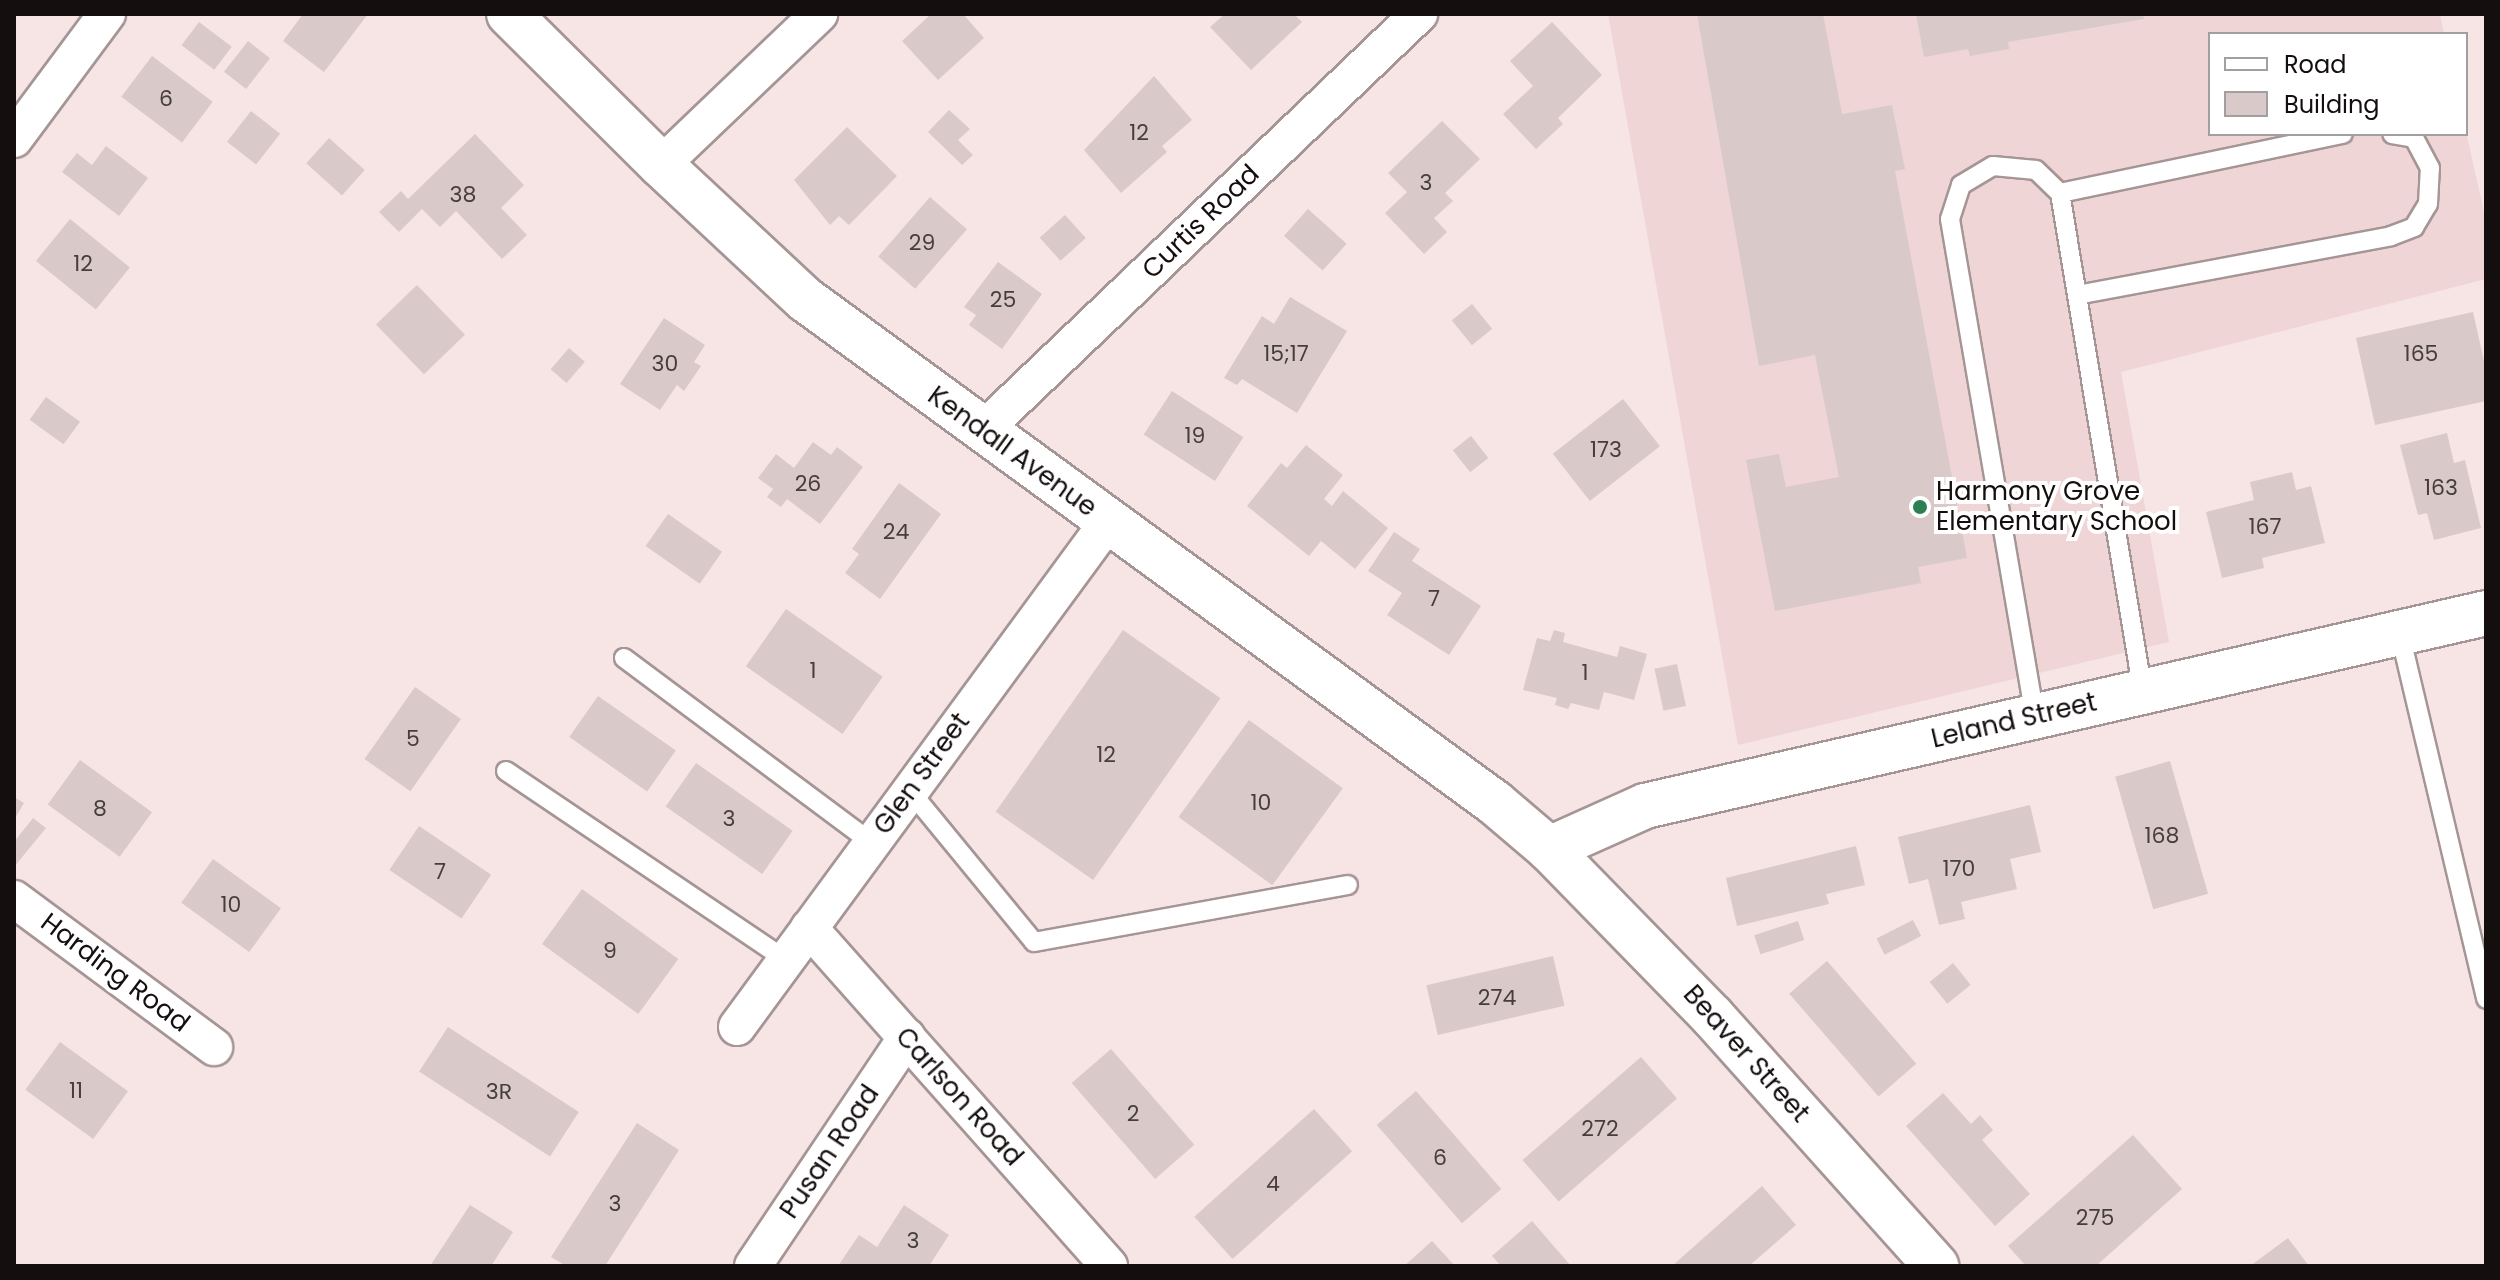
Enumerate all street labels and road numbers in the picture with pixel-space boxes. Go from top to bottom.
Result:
street label: Curtis Road [1136,159,1266,285]
street label: Kendall Avenue [922,380,1102,524]
street label: Leland Street [1928,687,2100,755]
street label: Glen Street [868,707,976,841]
street label: Harding Road [35,907,195,1039]
street label: Beaver Street [1676,979,1816,1129]
street label: Carlson Road [889,1021,1029,1173]
street label: Pusan Road [774,1079,886,1225]

